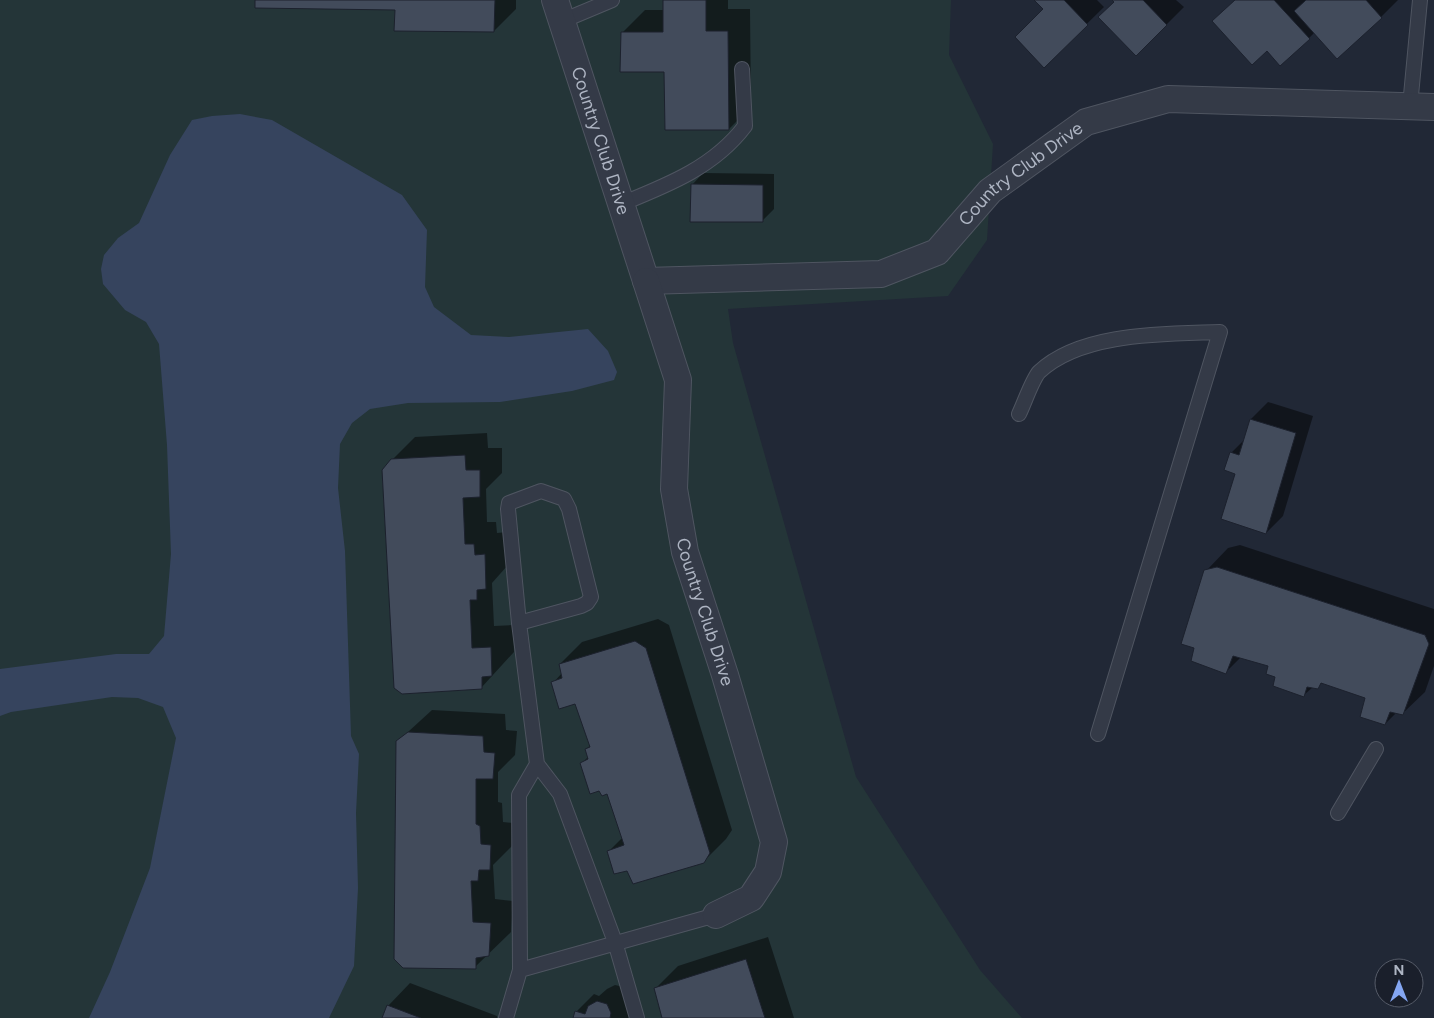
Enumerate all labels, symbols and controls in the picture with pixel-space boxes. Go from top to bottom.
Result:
street label: Country Club Drive [566,64,635,218]
street label: Country Club Drive [954,117,1087,230]
street label: Country Club Drive [672,536,739,688]
north arrow [1374,958,1424,1008]
text: N [1394,962,1404,979]

